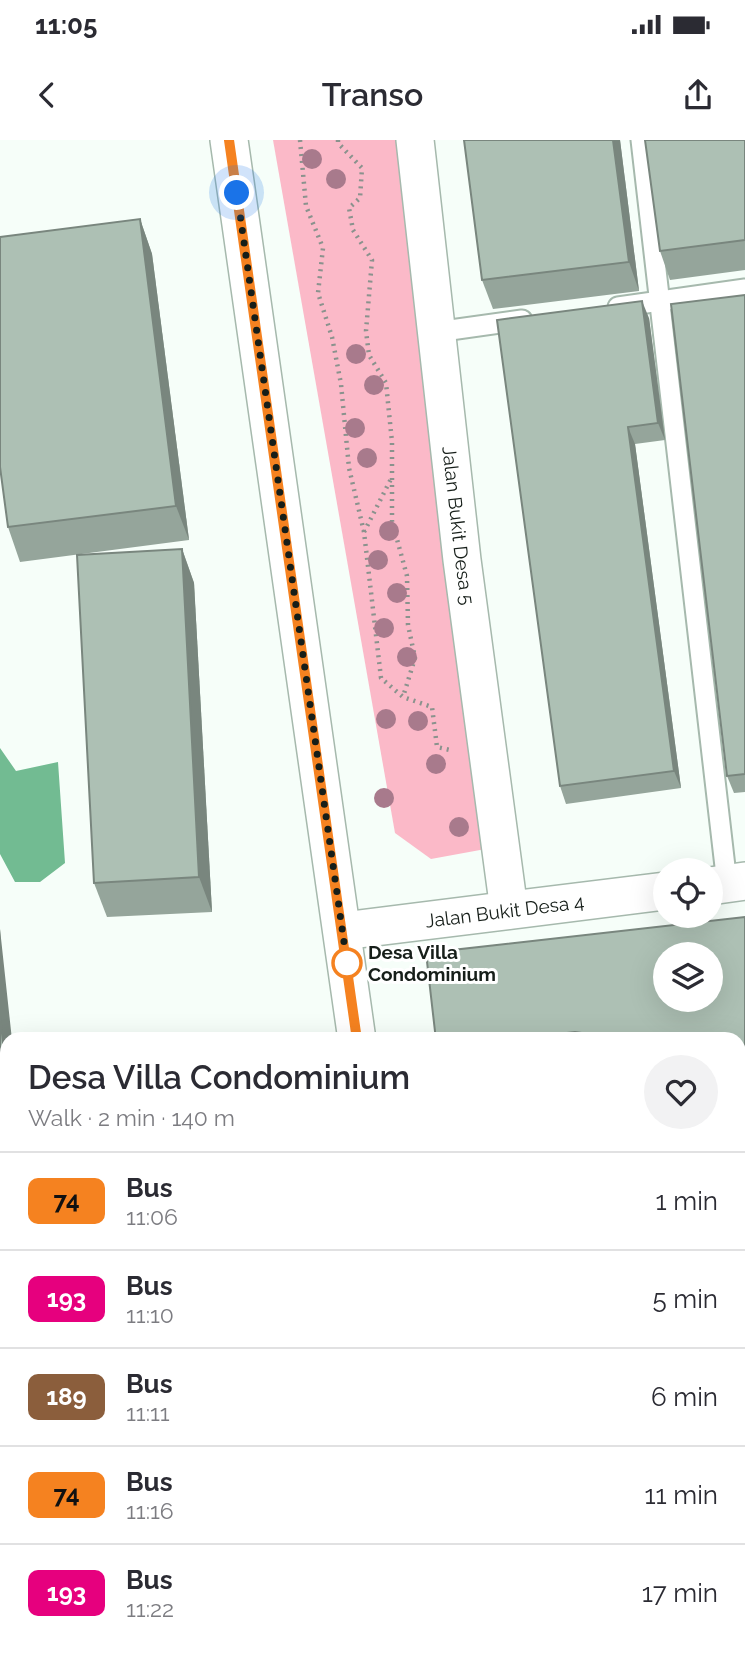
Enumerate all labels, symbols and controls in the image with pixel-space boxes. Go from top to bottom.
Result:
text: 11:05 [35,10,97,40]
icon: back [28,76,66,114]
text: Transo [322,76,423,113]
icon: share [679,76,717,114]
your location [219,175,254,210]
street label: Jalan Bukit Desa 5 [438,445,479,606]
map controls [653,858,723,1012]
button: locate [653,858,723,928]
street label: Jalan Bukit Desa 4 [424,890,585,932]
place label: Desa Villa Condominium [368,941,496,985]
button: layers [653,942,723,1012]
marker: Desa Villa Condominium [332,948,362,978]
button: heart [644,1055,718,1129]
text: Desa Villa Condominium [28,1058,410,1097]
text: Walk · 2 min · 140 m [28,1104,235,1131]
text: Bus [126,1173,173,1203]
text: 74 [53,1186,80,1215]
text: 1 min [656,1186,718,1216]
text: 11:06 [126,1203,178,1230]
text: Bus [126,1271,173,1301]
text: 193 [47,1284,86,1313]
text: 5 min [652,1284,718,1314]
text: 11:10 [126,1301,174,1328]
text: Bus [126,1369,173,1399]
text: 189 [46,1382,87,1411]
text: 6 min [651,1382,718,1412]
text: 11:11 [126,1399,170,1426]
text: Bus [126,1467,173,1497]
text: 74 [53,1480,80,1509]
text: 11 min [644,1480,718,1510]
text: 11:16 [126,1497,174,1524]
text: Bus [126,1565,173,1595]
text: 193 [47,1578,86,1607]
text: 17 min [642,1578,718,1608]
text: 11:22 [126,1595,174,1622]

